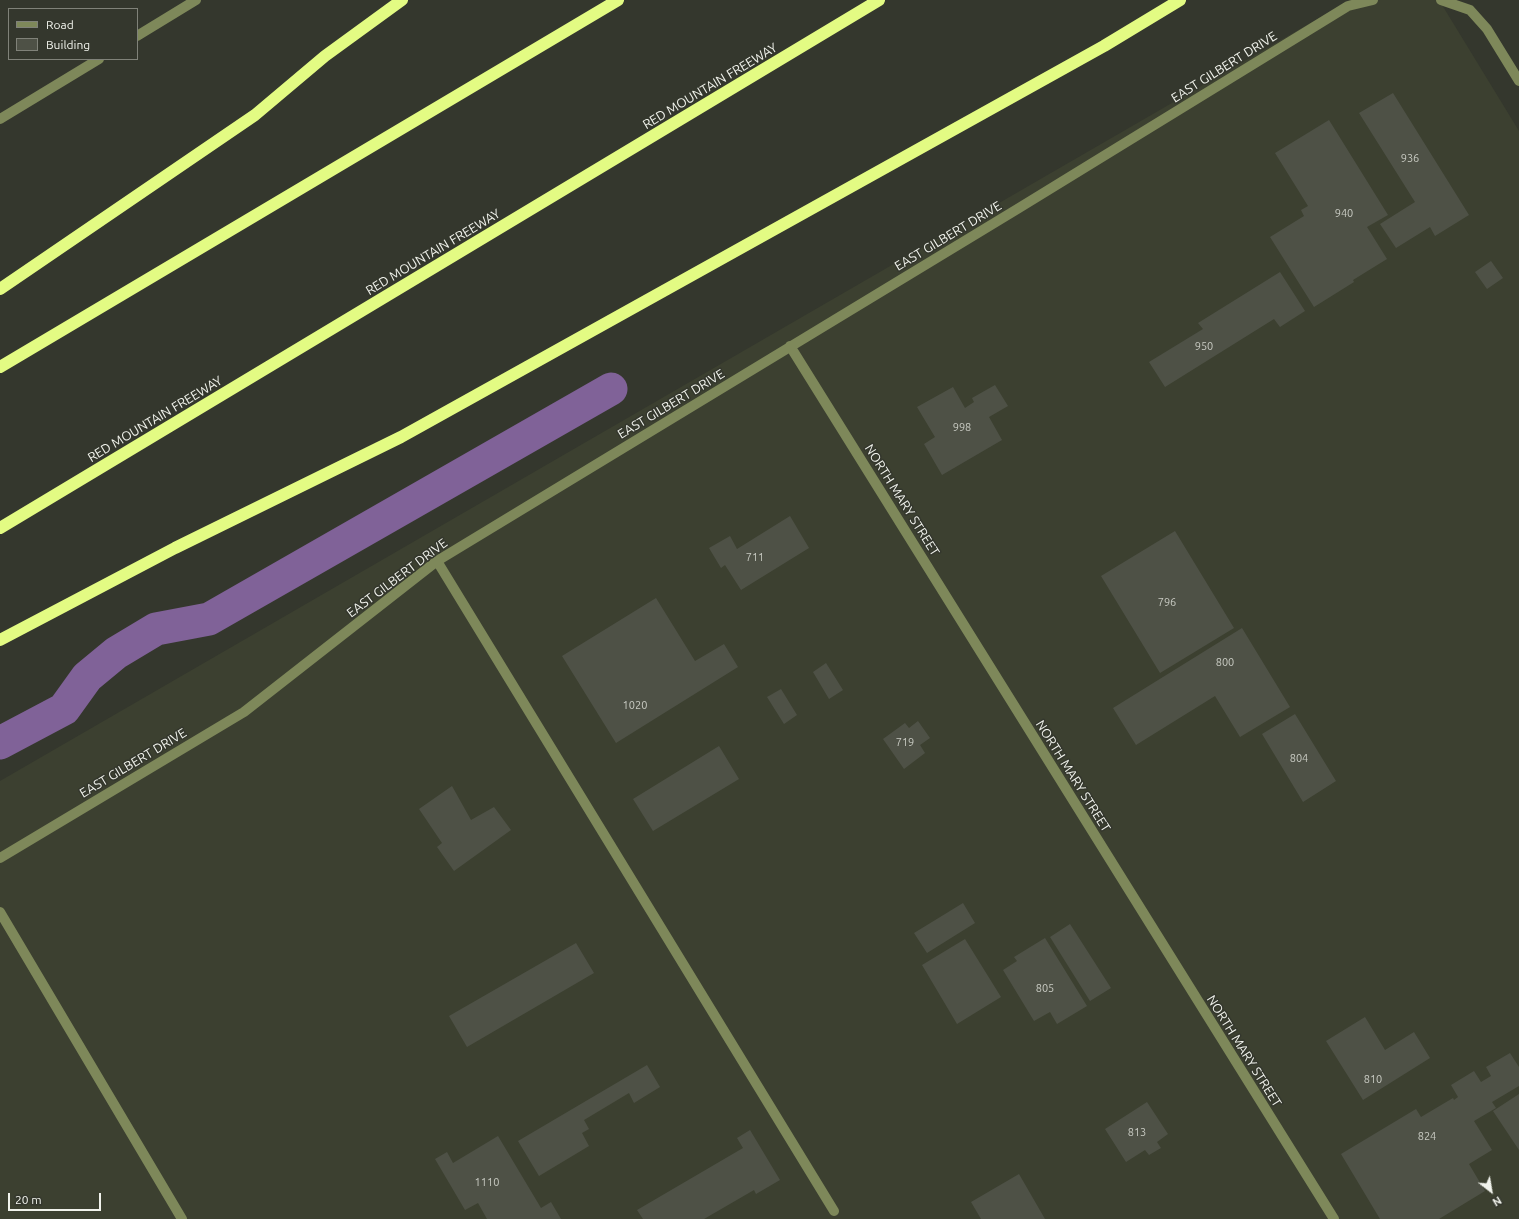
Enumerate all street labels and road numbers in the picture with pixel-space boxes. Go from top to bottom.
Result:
street label: EAST GILBERT DRIVE [1168,28,1280,106]
street label: RED MOUNTAIN FREEWAY [640,40,780,132]
street label: EAST GILBERT DRIVE [892,198,1004,274]
street label: RED MOUNTAIN FREEWAY [363,206,503,298]
street label: EAST GILBERT DRIVE [615,366,727,442]
street label: RED MOUNTAIN FREEWAY [85,373,225,465]
street label: NORTH MARY STREET [861,441,943,559]
street label: EAST GILBERT DRIVE [344,535,450,621]
street label: NORTH MARY STREET [1032,717,1114,835]
street label: EAST GILBERT DRIVE [77,725,189,801]
street label: NORTH MARY STREET [1203,992,1285,1110]

